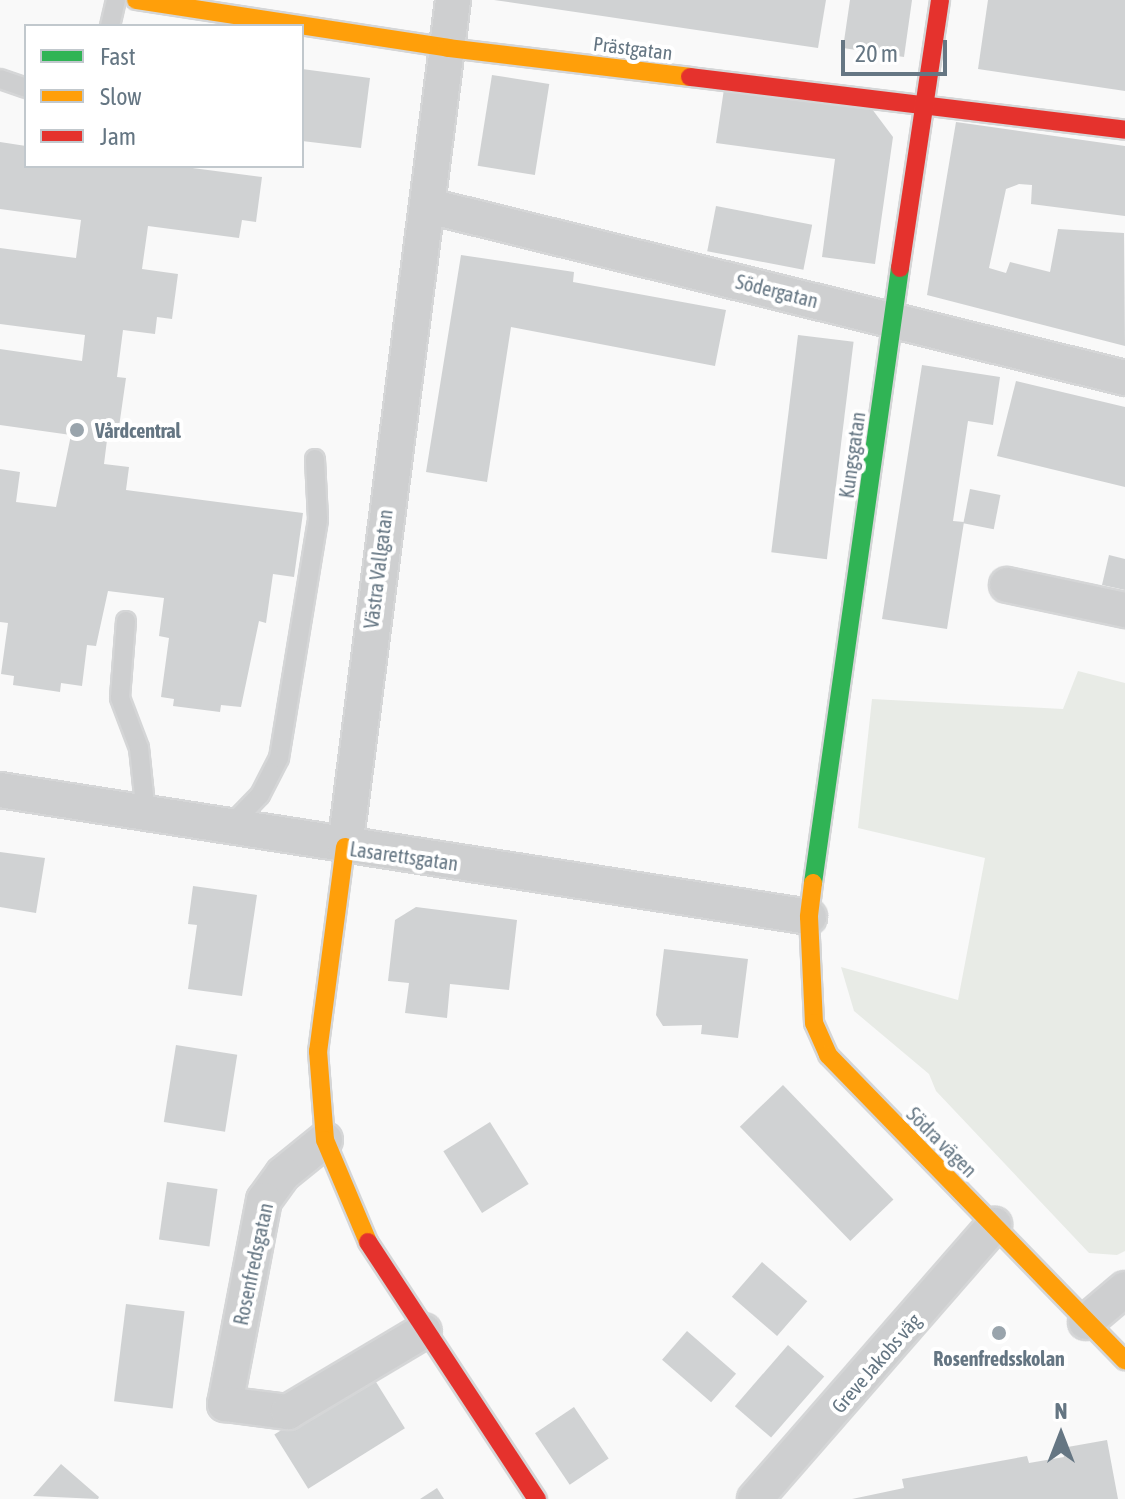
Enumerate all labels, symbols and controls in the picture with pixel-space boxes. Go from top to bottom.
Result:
legend [24,24,304,168]
scale bar [845,24,951,74]
street label: Prästgatan [592,31,674,65]
text: 20 m [855,40,898,67]
text: Fast [100,43,136,70]
text: Slow [100,83,142,110]
text: Jam [100,123,136,150]
street label: Södergatan [733,269,821,313]
street label: Kungsgatan [834,410,870,500]
place label: Vårdcentral [95,418,181,442]
marker: Vårdcentral [66,419,88,441]
street label: Västra Vallgatan [359,508,397,630]
street label: Lasarettsgatan [348,837,460,875]
street label: Södra vägen [902,1102,982,1182]
street label: Rosenfredsgatan [228,1201,278,1327]
street label: Greve Jakobs väg [826,1308,926,1418]
marker: Rosenfredsskolan [990,1324,1008,1342]
place label: Rosenfredsskolan [933,1346,1065,1370]
north arrow [1021,1395,1101,1475]
text: N [1055,1398,1067,1424]

